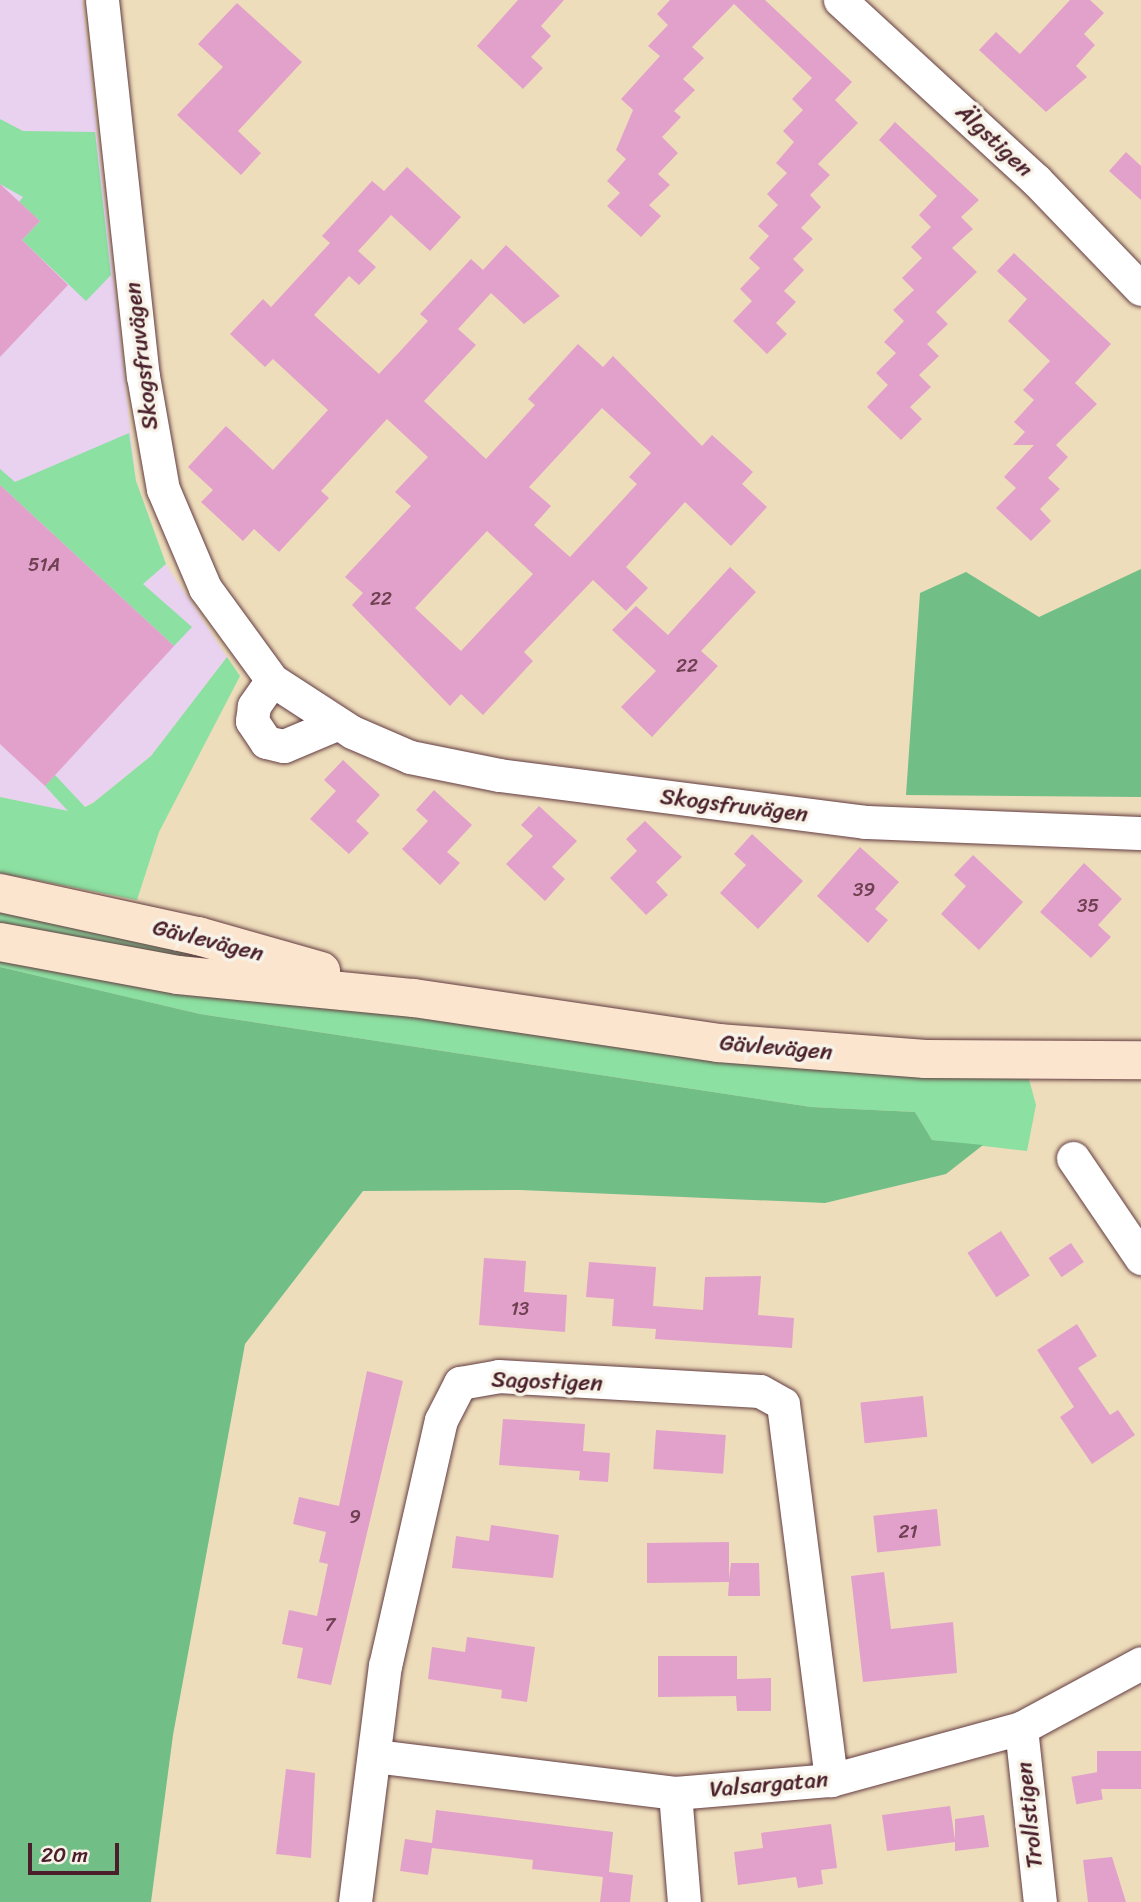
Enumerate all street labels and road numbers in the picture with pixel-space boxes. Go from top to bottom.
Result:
street label: Älgstigen [950,99,1038,183]
street label: Skogsfruvägen [119,281,165,431]
street label: Skogsfruvägen [659,783,809,829]
street label: Gävlevägen [150,914,266,968]
street label: Gävlevägen [719,1029,833,1067]
street label: Sagostigen [491,1366,603,1398]
street label: Trollstigen [1011,1760,1049,1870]
street label: Valsargatan [709,1766,829,1804]

